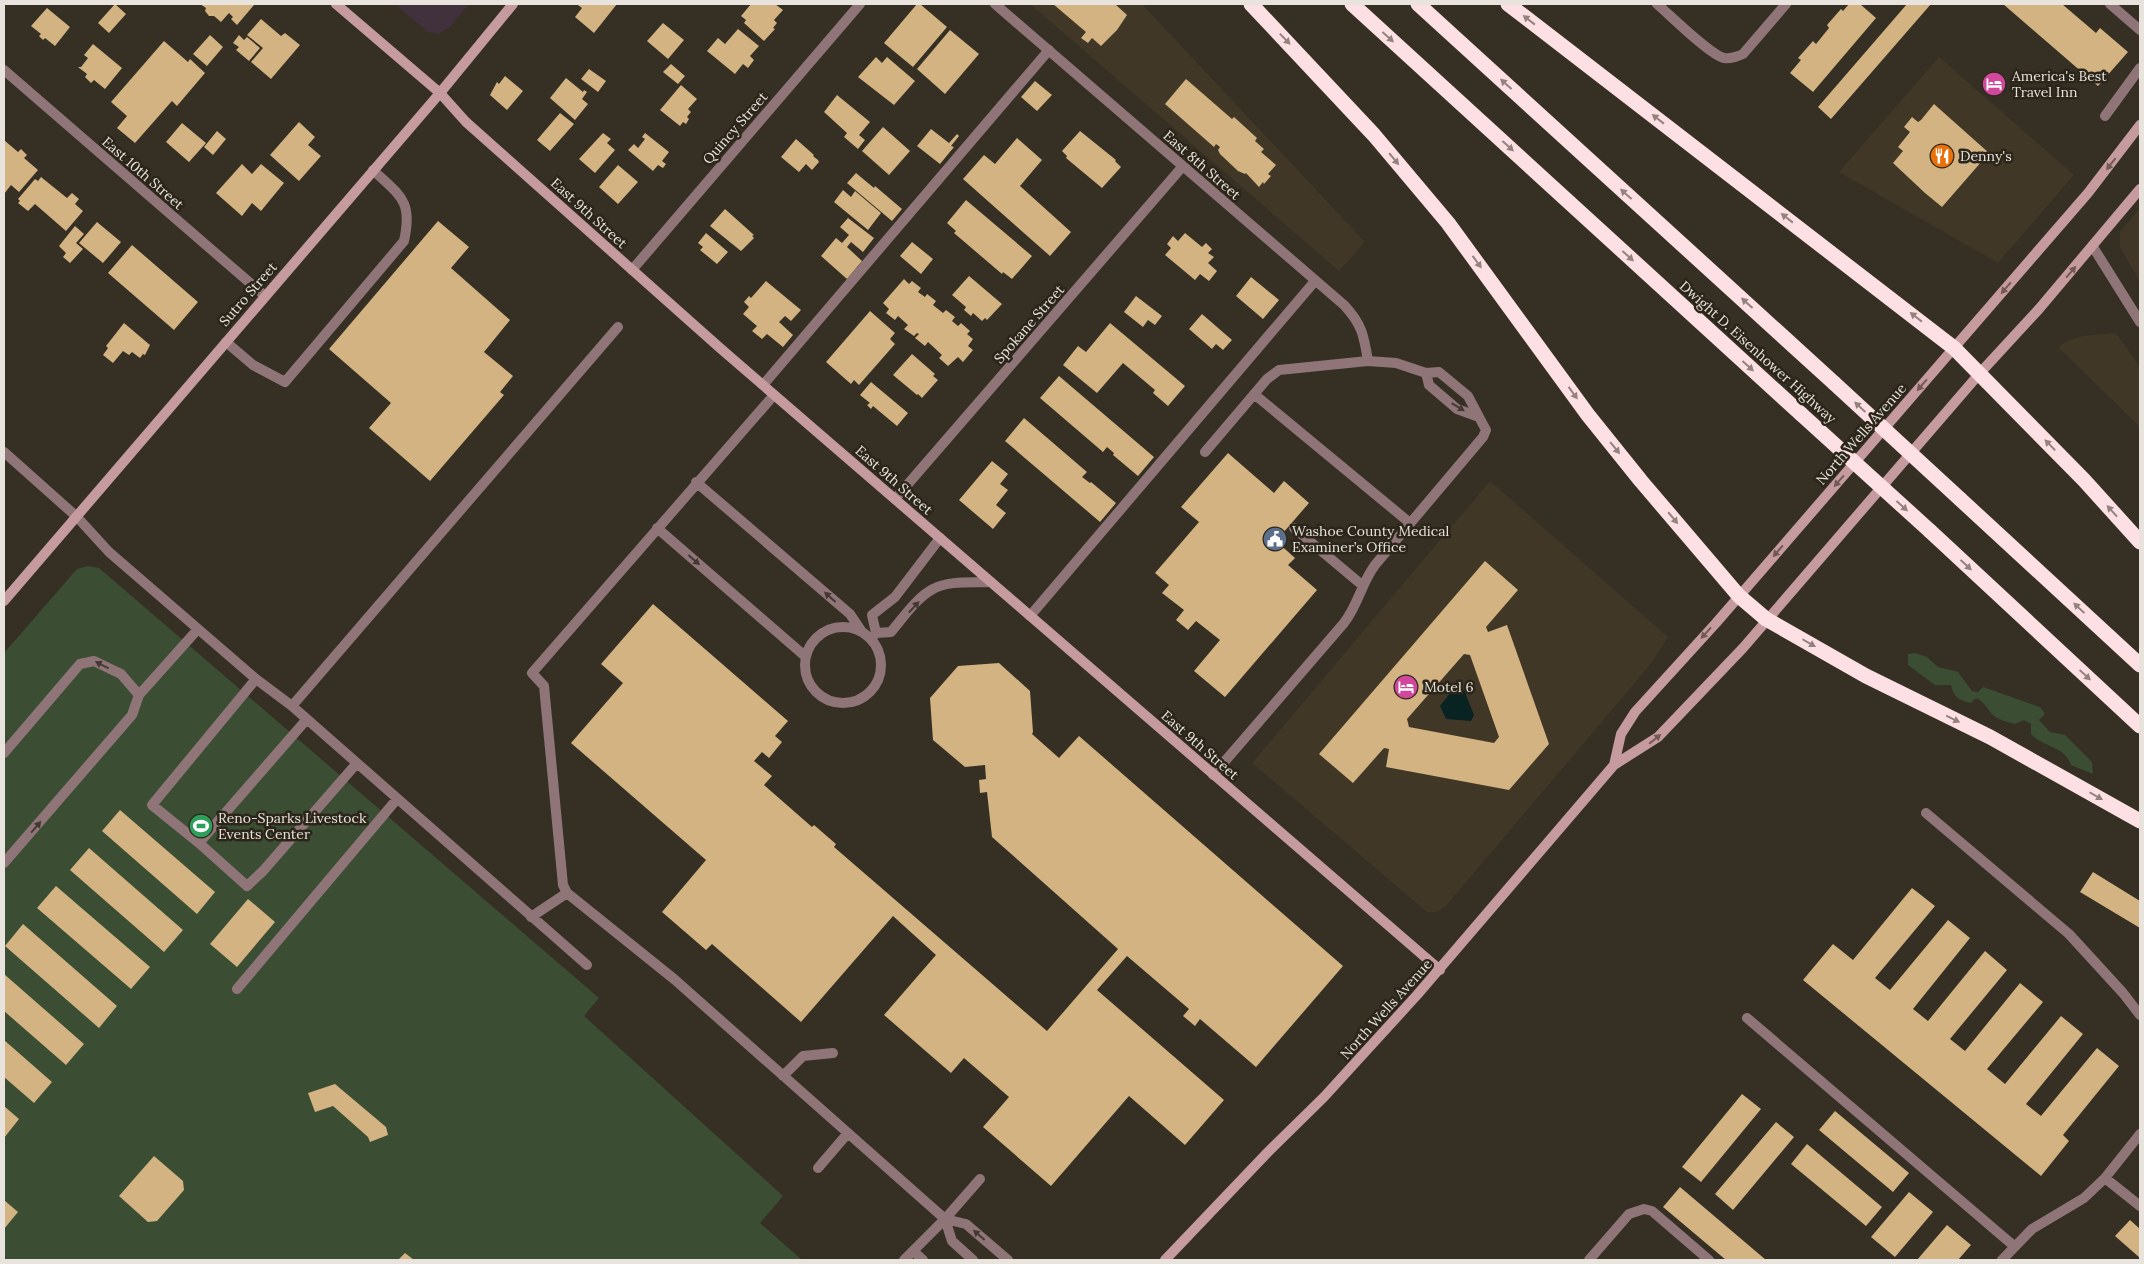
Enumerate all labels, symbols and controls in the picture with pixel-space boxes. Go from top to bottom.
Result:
one-way arrow [1523,15,1536,26]
one-way arrow [1382,31,1394,43]
one-way arrow [1279,33,1291,45]
place label: America's Best Travel Inn [2011,67,2107,101]
hotel icon: America's Best Travel Inn [1981,71,2007,97]
one-way arrow [1501,78,1513,90]
street label: Quincy Street [699,88,772,168]
one-way arrow [1652,114,1665,125]
street label: East 8th Street [1160,127,1245,204]
street label: East 10th Street [98,133,188,214]
one-way arrow [1502,140,1514,152]
restaurant icon: Denny's [1929,143,1955,169]
place label: Denny's [1960,147,2012,165]
one-way arrow [1389,152,1400,165]
one-way arrow [2106,158,2117,171]
street label: East 9th Street [547,174,631,252]
one-way arrow [1620,188,1633,199]
one-way arrow [1781,213,1794,224]
one-way arrow [1622,250,1634,262]
one-way arrow [1471,255,1482,268]
street label: Sutro Street [215,258,281,330]
one-way arrow [2065,266,2077,278]
street label: Dwight D. Eisenhower Highway [1676,277,1841,428]
street label: Spokane Street [990,280,1069,367]
one-way arrow [2001,282,2012,294]
one-way arrow [1741,297,1753,309]
one-way arrow [1910,312,1923,323]
one-way arrow [1742,360,1754,372]
one-way arrow [1916,378,1928,390]
street label: North Wells Avenue [1812,379,1910,488]
one-way arrow [1567,386,1578,399]
one-way arrow [1855,401,1867,413]
one-way arrow [1451,403,1464,412]
one-way arrow [2044,439,2056,451]
street label: East 9th Street [852,441,937,519]
one-way arrow [1609,441,1620,454]
one-way arrow [1833,474,1845,486]
one-way arrow [1895,500,1907,512]
one-way arrow [2106,505,2118,517]
one-way arrow [1667,512,1678,525]
place label: Washoe County Medical Examiner’s Office [1292,522,1449,556]
public building icon: Washoe County Medical Examiner’s Office [1262,526,1288,552]
one-way arrow [1773,544,1784,557]
one-way arrow [687,555,700,566]
one-way arrow [1959,559,1971,571]
one-way arrow [825,591,837,603]
one-way arrow [908,600,919,613]
one-way arrow [2073,602,2085,614]
one-way arrow [1701,626,1712,639]
one-way arrow [1802,639,1815,648]
one-way arrow [95,661,109,669]
one-way arrow [2079,669,2091,681]
hotel icon: Motel 6 [1393,674,1419,700]
place label: Motel 6 [1424,678,1474,696]
street label: East 9th Street [1158,706,1243,784]
one-way arrow [1945,715,1960,723]
one-way arrow [1648,733,1661,744]
one-way arrow [2089,791,2102,800]
place label: Reno-Sparks Livestock Events Center [218,809,367,843]
sports icon: Reno-Sparks Livestock Events Center [188,813,214,839]
one-way arrow [30,820,41,833]
street label: North Wells Avenue [1336,955,1436,1063]
one-way arrow [973,1230,985,1241]

